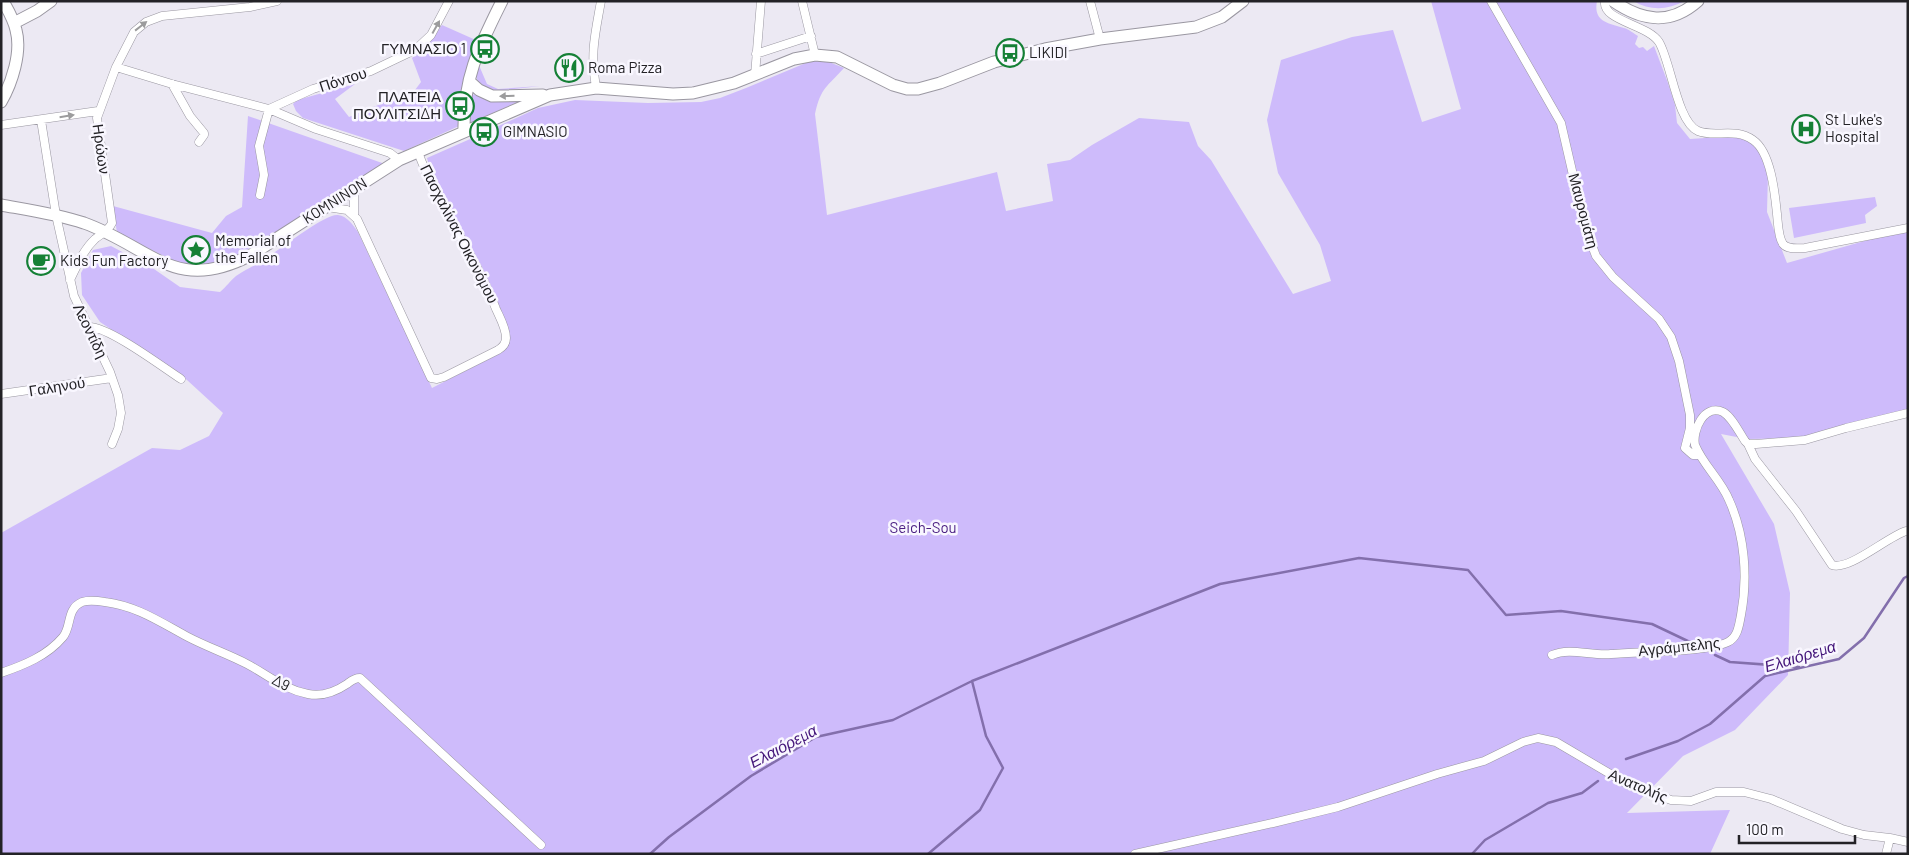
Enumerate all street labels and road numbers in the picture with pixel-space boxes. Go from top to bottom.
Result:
street label: Πόντου [317,63,369,95]
street label: Ηρώων [90,123,114,175]
street label: Πασχαλίνας Οικονόμου [417,161,503,306]
street label: Μαυρομάτη [1565,171,1603,250]
street label: KOMNINON [299,173,370,227]
street label: Λεοντίδη [70,300,112,361]
street label: Γαληνού [27,373,86,399]
street label: Αγράμπελης [1637,633,1721,659]
street label: Δ9 [270,670,293,694]
street label: Ανατολής [1606,765,1671,806]

